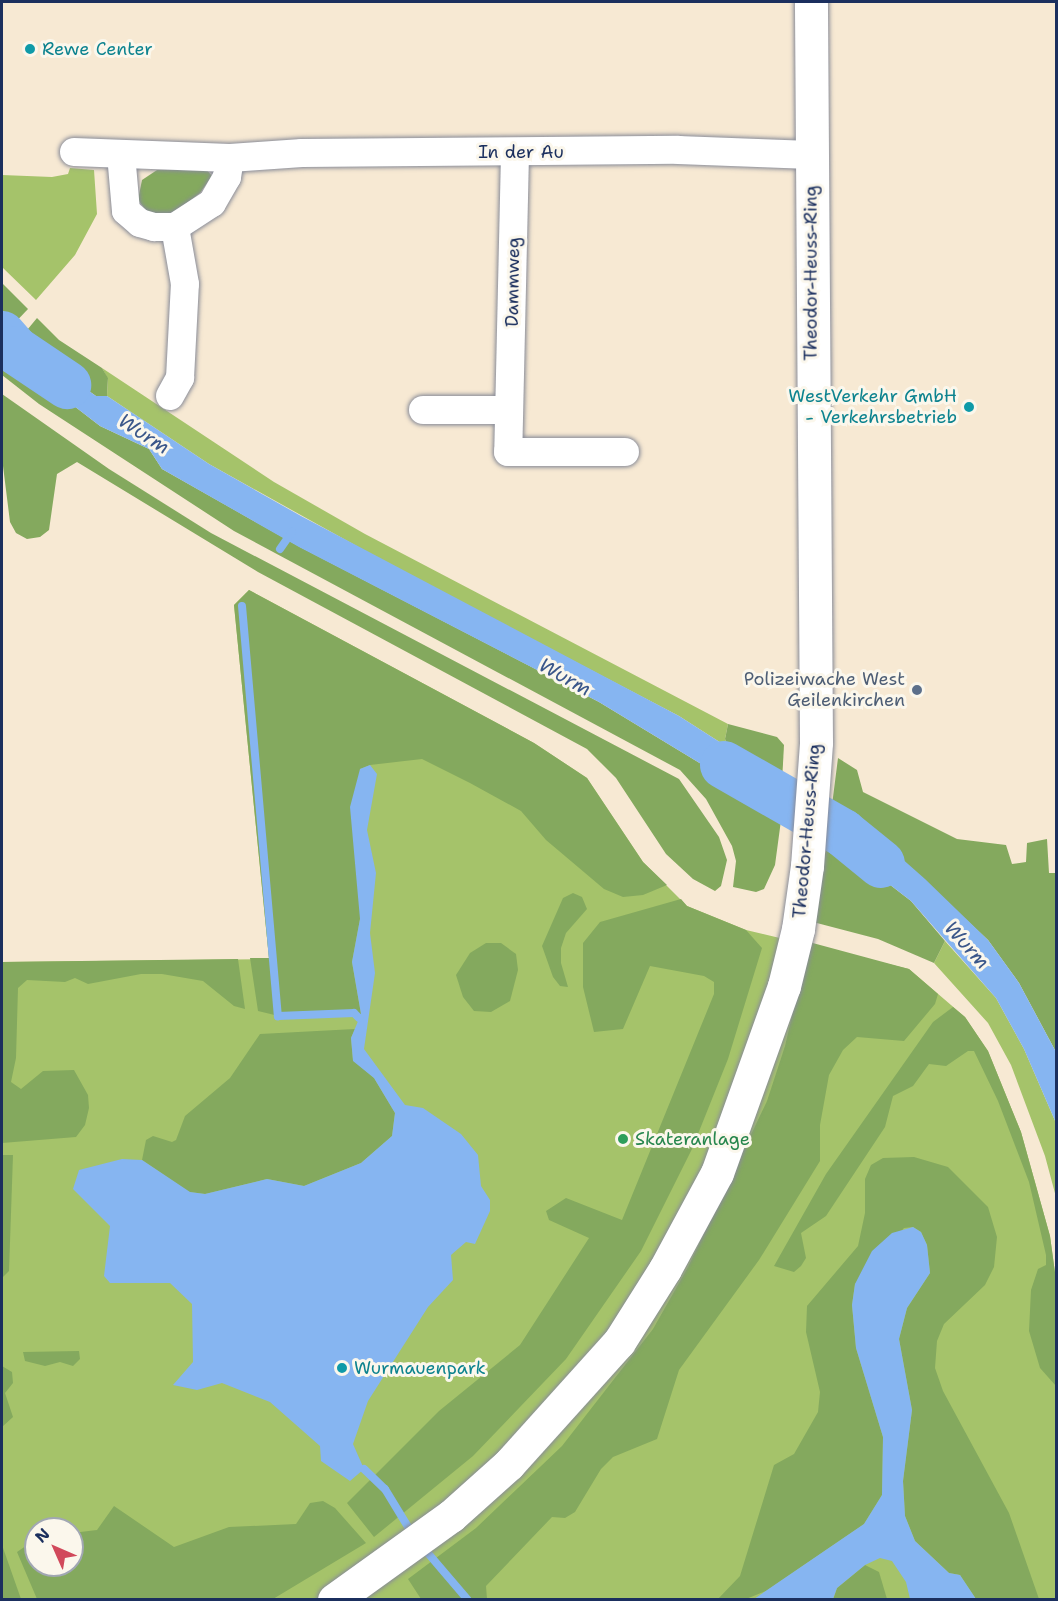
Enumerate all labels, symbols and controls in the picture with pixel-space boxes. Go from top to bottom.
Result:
place label: Rewe Center [42,38,153,60]
marker: Rewe Center [23,42,37,56]
street label: In der Au [478,141,564,163]
street label: Theodor-Heuss-Ring [800,185,822,361]
street label: Dammweg [501,237,525,327]
place label: WestVerkehr GmbH - Verkehrsbetrieb [788,386,957,428]
marker: WestVerkehr GmbH - Verkehrsbetrieb [962,400,976,414]
water label: Wurm [114,409,174,459]
water label: Wurm [535,653,595,701]
place label: Polizeiwache West Geilenkirchen [744,669,905,712]
marker: Polizeiwache West Geilenkirchen [910,683,924,697]
street label: Theodor-Heuss-Ring [789,743,825,919]
water label: Wurm [939,916,995,974]
place label: Skateranlage [635,1128,750,1150]
marker: Skateranlage [616,1132,630,1146]
place label: Wurmauenpark [354,1357,486,1379]
marker: Wurmauenpark [335,1361,349,1375]
north arrow [24,1517,84,1577]
text: N [30,1523,54,1547]

